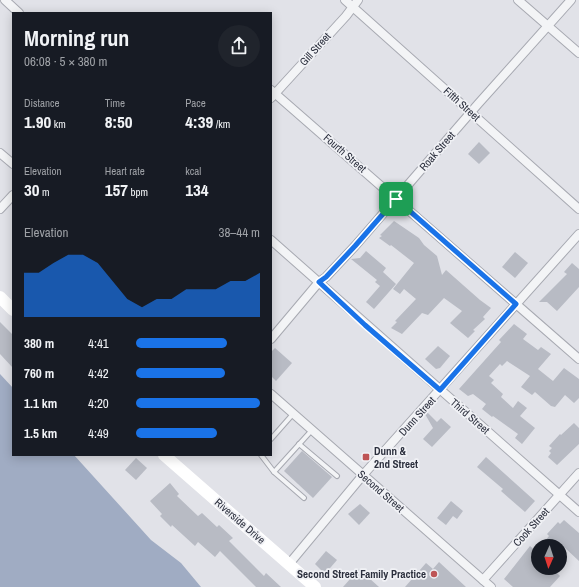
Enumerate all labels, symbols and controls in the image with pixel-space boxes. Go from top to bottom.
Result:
text: Morning run [24,23,129,53]
button: share [218,25,260,67]
street label: Gill Street [296,29,334,69]
text: 06:08 · 5 × 380 m [24,53,107,70]
street label: Fifth Street [441,84,484,124]
text: Distance [24,96,60,110]
text: Time [105,96,125,110]
text: Pace [185,96,206,110]
text: 1.90 [24,110,51,133]
text: 8:50 [105,110,133,133]
text: 4:39 [185,110,213,133]
text: km [51,117,66,131]
text: /km [213,117,230,131]
street label: Roak Street [416,128,458,174]
street label: Fourth Street [321,131,370,176]
text: Elevation [24,164,62,178]
text: Heart rate [105,164,145,178]
text: kcal [185,164,201,178]
text: 30 [24,178,40,201]
text: 157 [105,178,128,201]
text: 134 [185,178,209,201]
pin [379,182,413,216]
text: m [40,185,50,199]
text: bpm [128,185,148,199]
icon: arrive [385,188,407,210]
text: Elevation [24,224,68,241]
text: 38–44 m [219,224,260,241]
text: 380 m [24,335,54,352]
text: 4:41 [88,335,109,352]
text: 760 m [24,365,54,382]
text: 4:42 [88,365,109,382]
street label: Dunn Street [396,393,439,439]
text: 1.1 km [24,395,57,412]
text: 4:20 [88,395,109,412]
street label: Third Street [447,395,493,437]
text: 1.5 km [24,425,57,442]
text: 4:49 [88,425,109,442]
place label: Dunn & 2nd Street [374,444,418,471]
marker: Dunn & 2nd Street [361,452,371,462]
street label: Second Street [355,467,408,515]
street label: Riverside Drive [212,495,268,547]
street label: Cook Street [510,504,552,549]
north arrow [531,539,567,575]
map controls [531,539,567,575]
place label: Second Street Family Practice [297,567,426,581]
marker: Second Street Family Practice [429,569,439,579]

